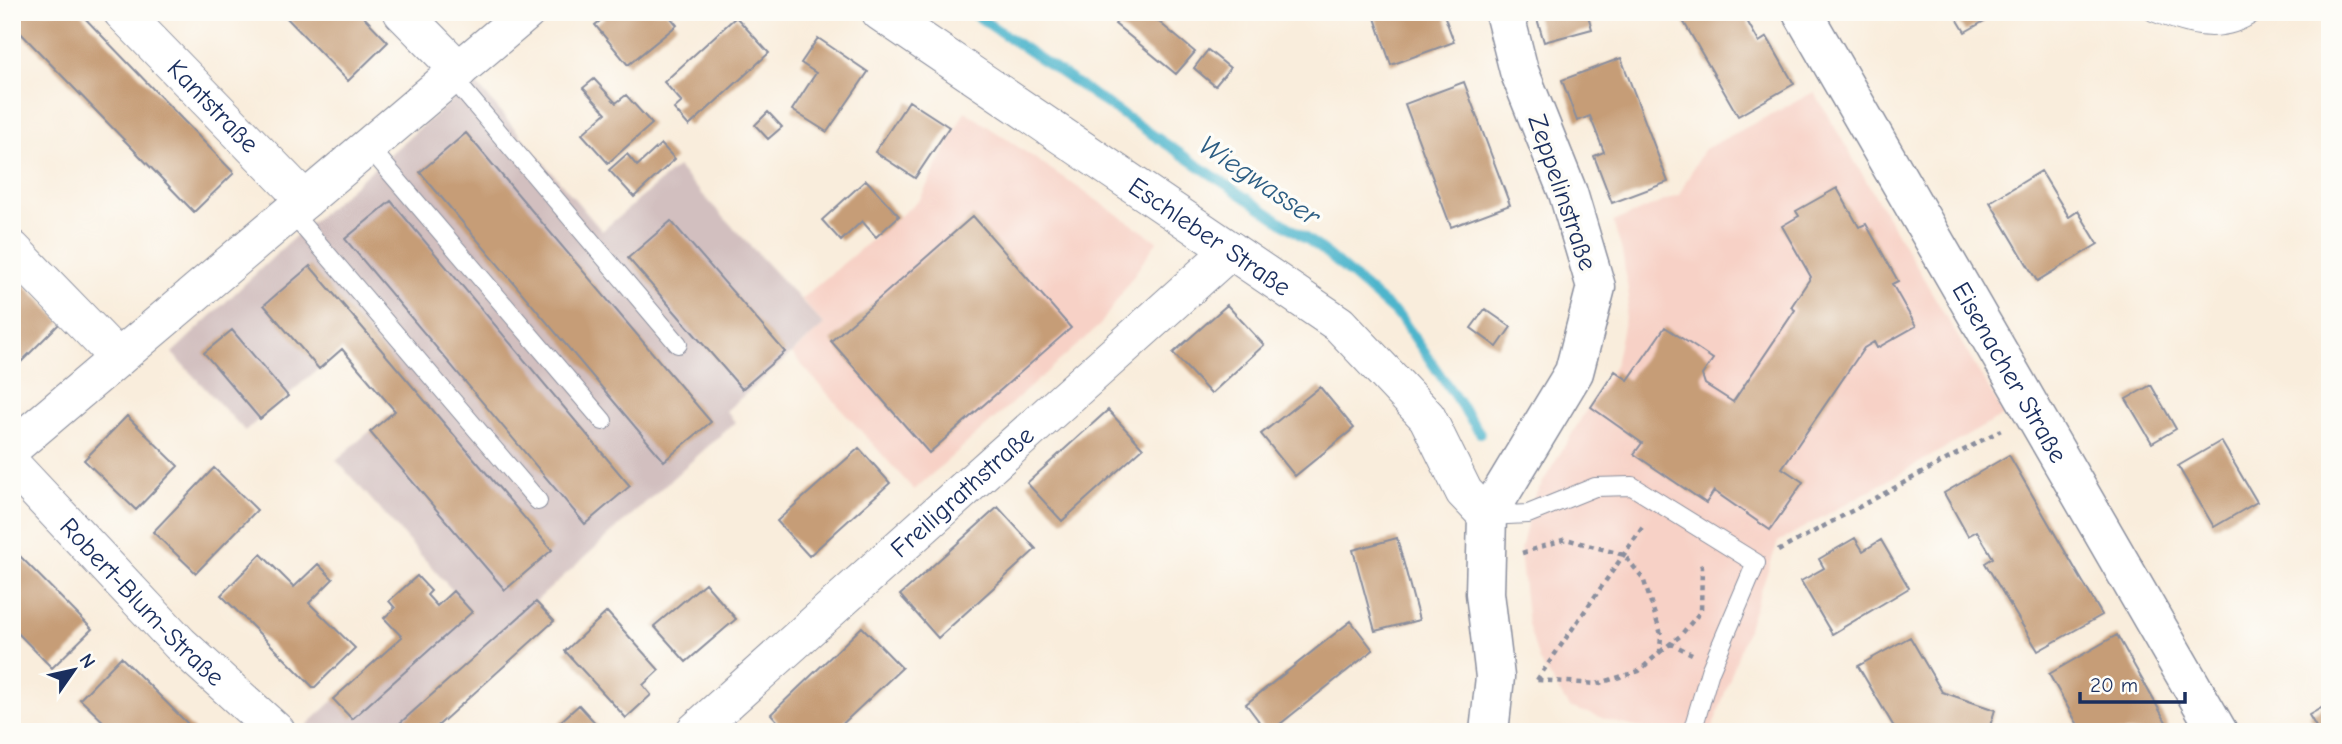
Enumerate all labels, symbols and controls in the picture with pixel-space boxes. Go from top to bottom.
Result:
street label: Kantstraße [161,54,265,159]
street label: Zeppelinstraße [1521,110,1603,274]
water label: Wiegwasser [1193,129,1327,234]
street label: Eschleber Straße [1123,171,1296,303]
street label: Eisenacher Straße [1945,277,2073,468]
street label: Freiligrathstraße [885,420,1040,564]
street label: Robert-Blum-Straße [53,512,230,693]
north arrow [38,636,108,706]
text: N [75,650,100,672]
scale bar [2080,660,2184,704]
text: 20 m [2090,673,2138,697]

